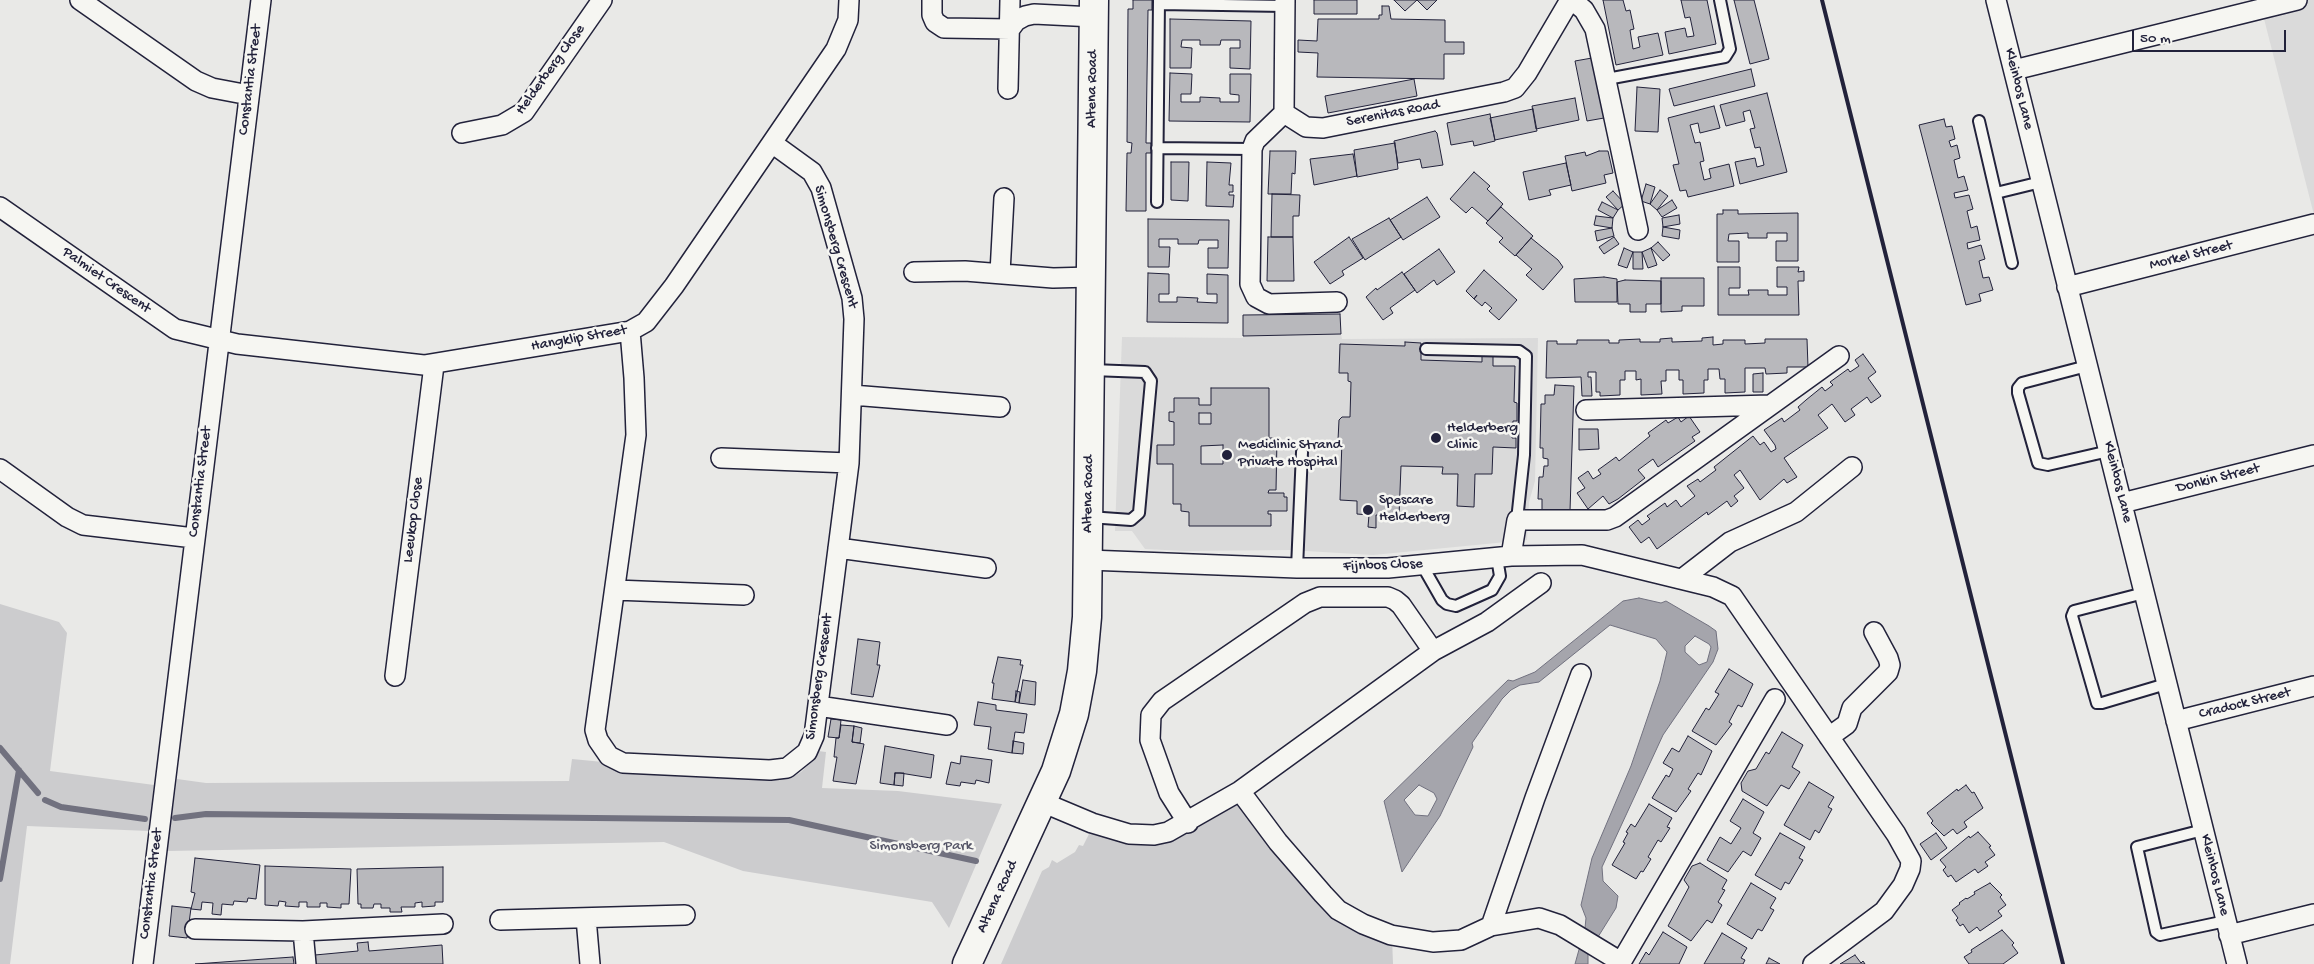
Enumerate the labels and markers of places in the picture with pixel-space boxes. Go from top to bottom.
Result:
place label: Helderberg Clinic [1447,420,1518,455]
marker: Helderberg Clinic [1429,431,1443,445]
place label: Mediclinic Strand Private Hospital [1238,437,1342,472]
marker: Mediclinic Strand Private Hospital [1220,448,1234,462]
place label: Spescare Helderberg [1379,492,1450,527]
marker: Spescare Helderberg [1361,503,1375,517]

